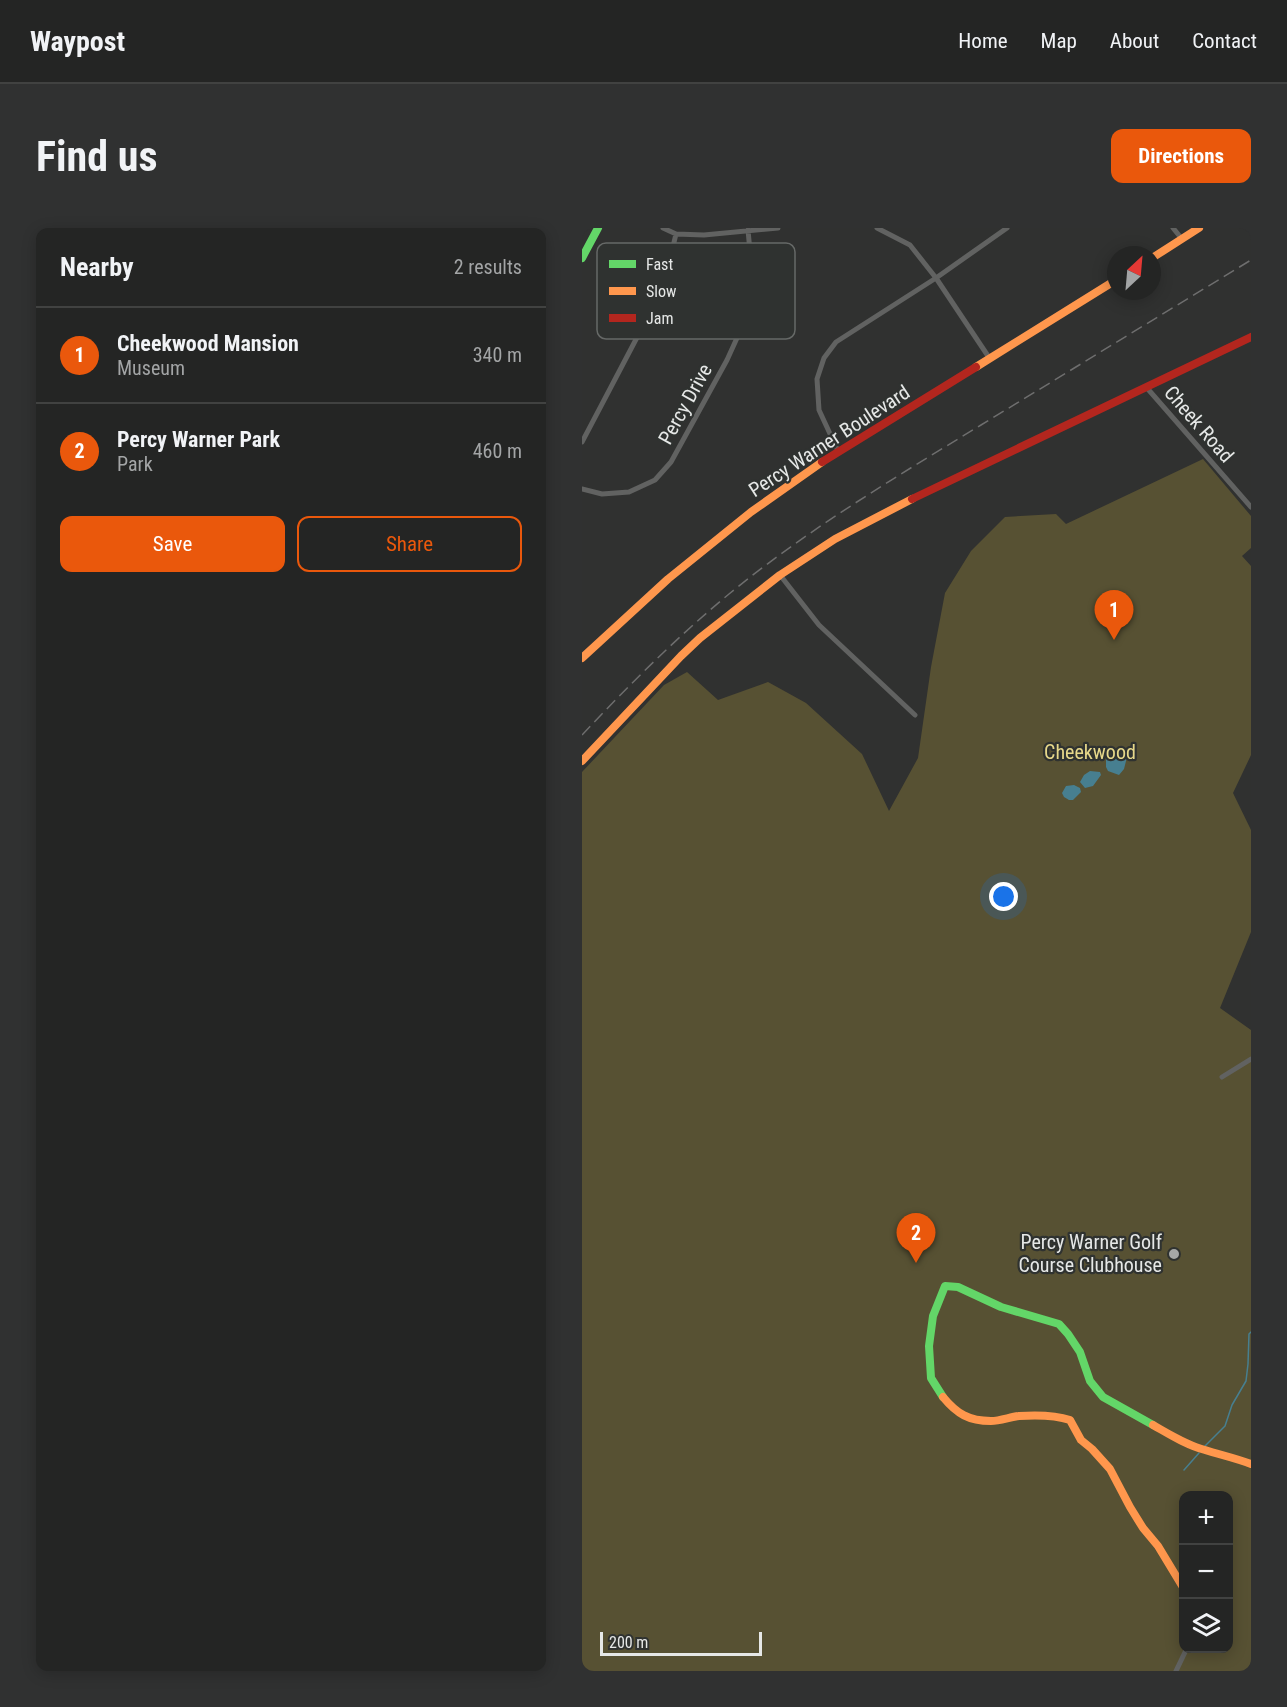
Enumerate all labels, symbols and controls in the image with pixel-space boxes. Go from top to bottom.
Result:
text: Waypost [30,25,125,58]
text: Home [958,29,1008,53]
text: Map [1041,29,1077,53]
text: About [1110,29,1159,53]
text: Contact [1192,29,1257,53]
button: Directions [1111,129,1251,183]
text: Find us [36,132,157,181]
legend [597,243,795,339]
north arrow [1107,246,1161,300]
text: Nearby [60,252,134,282]
text: 2 results [454,255,522,279]
text: Fast [646,255,673,274]
text: Slow [646,282,676,301]
text: Jam [646,309,673,328]
text: Cheekwood Mansion [117,331,299,356]
text: 1 [74,343,85,367]
text: 340 m [473,343,522,367]
text: Museum [117,356,185,380]
street label: Percy Drive [653,360,717,448]
street label: Percy Warner Boulevard [744,380,914,502]
street label: Cheek Road [1159,381,1239,467]
text: Percy Warner Park [117,427,280,452]
text: 2 [74,439,85,463]
text: 460 m [473,439,522,463]
text: Park [117,452,153,476]
button: Save [60,516,285,572]
button: Share [297,516,522,572]
pin: 1 [1094,590,1134,640]
park label: Cheekwood [1044,740,1136,764]
your location [989,882,1018,911]
pin: 2 [896,1214,936,1263]
place label: Percy Warner Golf Course Clubhouse [1018,1230,1163,1277]
marker: Percy Warner Golf Course Clubhouse [1167,1247,1181,1261]
map controls [1179,1491,1233,1653]
button: + [1179,1491,1233,1545]
button: − [1179,1545,1233,1599]
button: layers [1179,1599,1233,1653]
scale bar [600,1629,762,1656]
text: 200 m [609,1633,648,1652]

